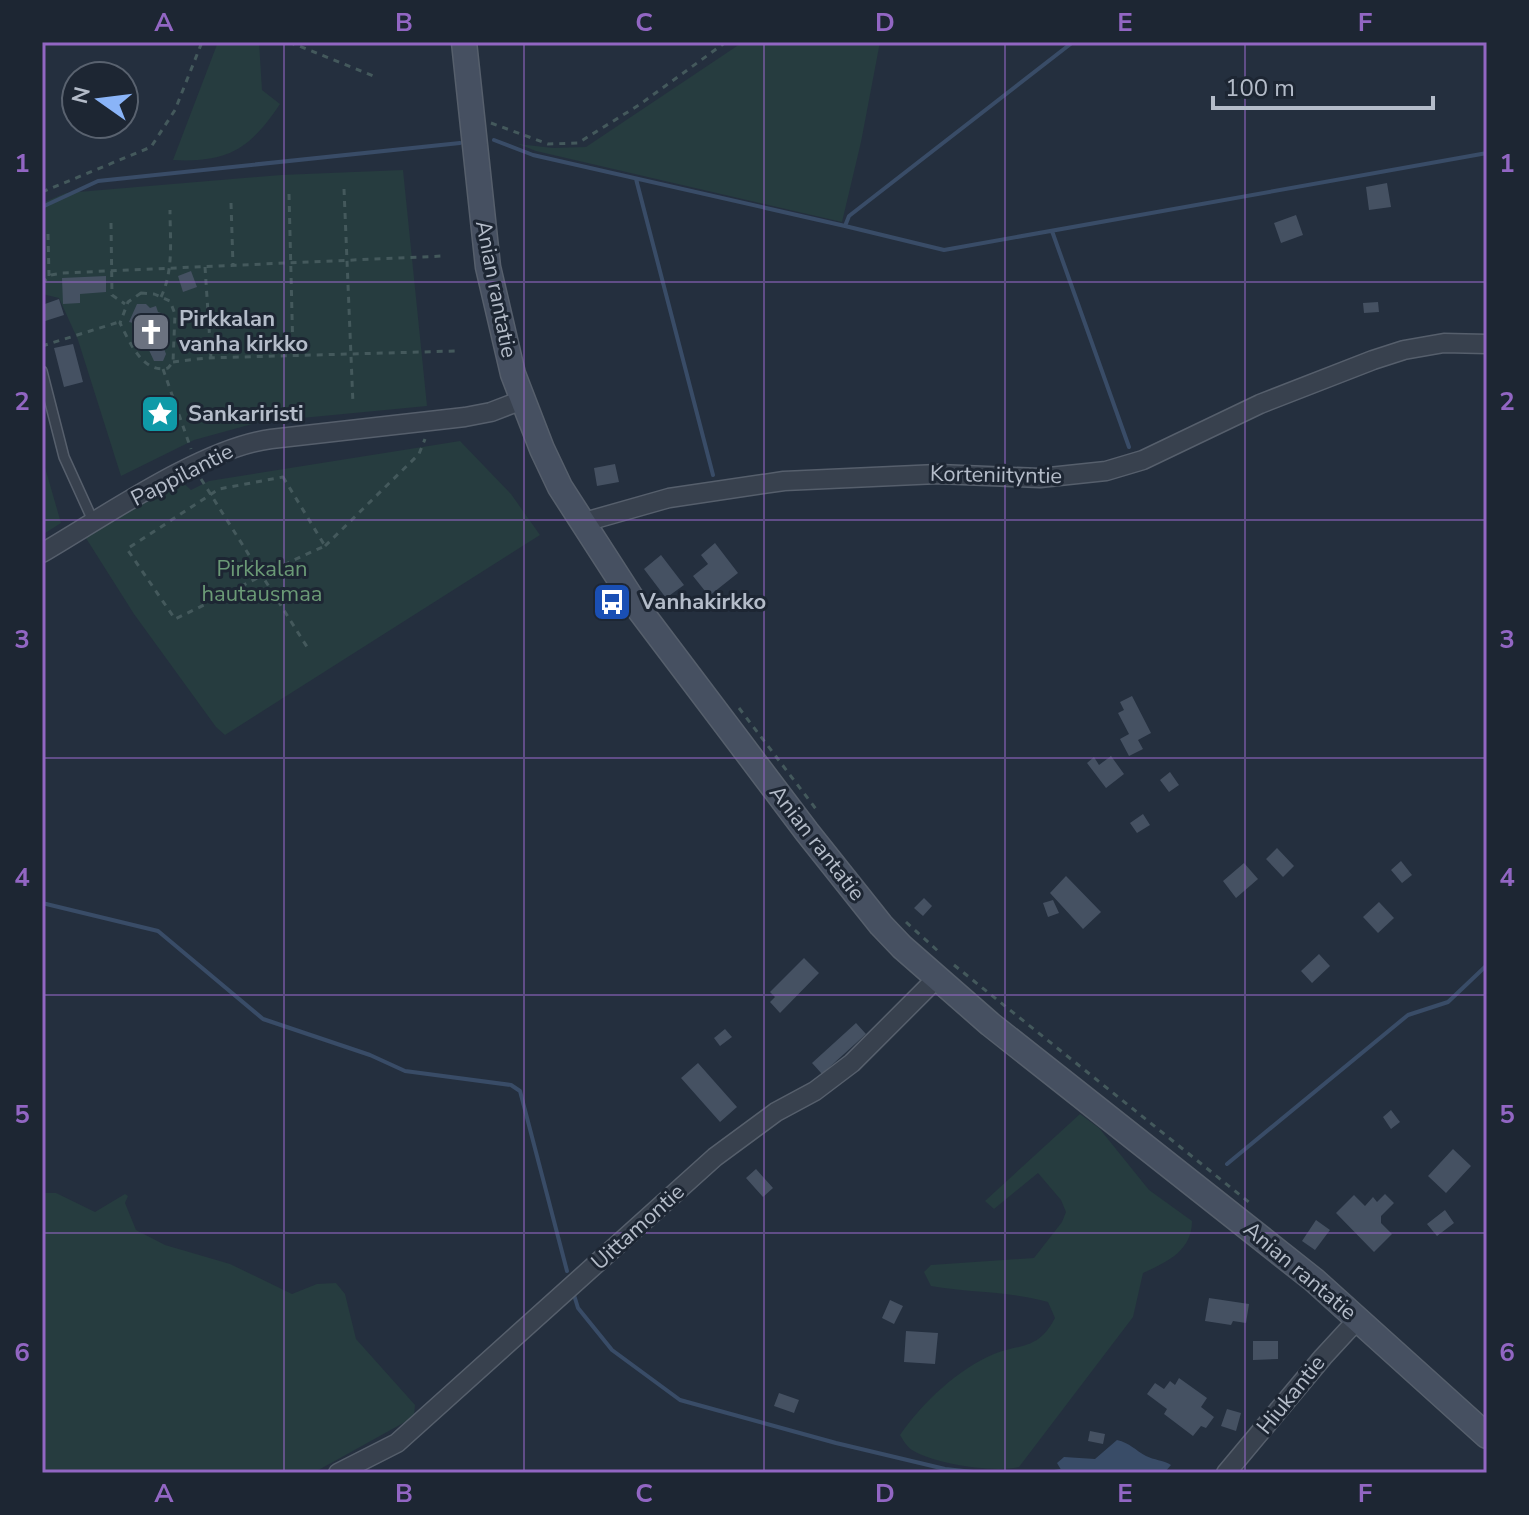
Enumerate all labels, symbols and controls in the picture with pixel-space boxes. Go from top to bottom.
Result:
text: A [154,5,174,40]
text: B [395,5,413,40]
text: C [635,5,653,40]
text: D [875,5,895,40]
text: E [1117,5,1133,40]
text: F [1358,5,1372,40]
north arrow [60,60,140,140]
scale bar [1213,60,1433,110]
text: 100 m [1225,72,1295,104]
text: N [65,84,98,107]
text: 1 [14,146,30,181]
text: 1 [1499,146,1515,181]
street label: Anian rantatie [468,218,524,360]
place label: Pirkkalan vanha kirkko [178,304,308,359]
church icon: Pirkkalan vanha kirkko [130,311,172,353]
text: 2 [14,384,30,419]
text: 2 [1499,384,1515,419]
place icon: Sankariristi [139,393,181,435]
place label: Sankariristi [188,399,304,429]
street label: Pappilantie [126,436,238,514]
street label: Korteniityntie [930,459,1062,491]
park label: Pirkkalan hautausmaa [202,554,322,609]
bus stop icon: Vanhakirkko [591,581,633,623]
place label: Vanhakirkko [639,587,766,617]
text: 3 [14,622,30,657]
text: 3 [1499,622,1515,657]
street label: Anian rantatie [762,779,872,907]
text: 4 [14,860,30,895]
text: 4 [1499,860,1515,895]
text: 5 [14,1097,30,1132]
text: 5 [1499,1097,1515,1132]
street label: Uittamontie [585,1177,691,1277]
street label: Anian rantatie [1237,1215,1363,1327]
text: 6 [14,1335,30,1370]
text: 6 [1499,1335,1515,1370]
street label: Hiukantie [1250,1349,1332,1441]
text: A [154,1476,174,1511]
text: B [395,1476,413,1511]
text: C [635,1476,653,1511]
text: D [875,1476,895,1511]
text: E [1117,1476,1133,1511]
text: F [1358,1476,1372,1511]

